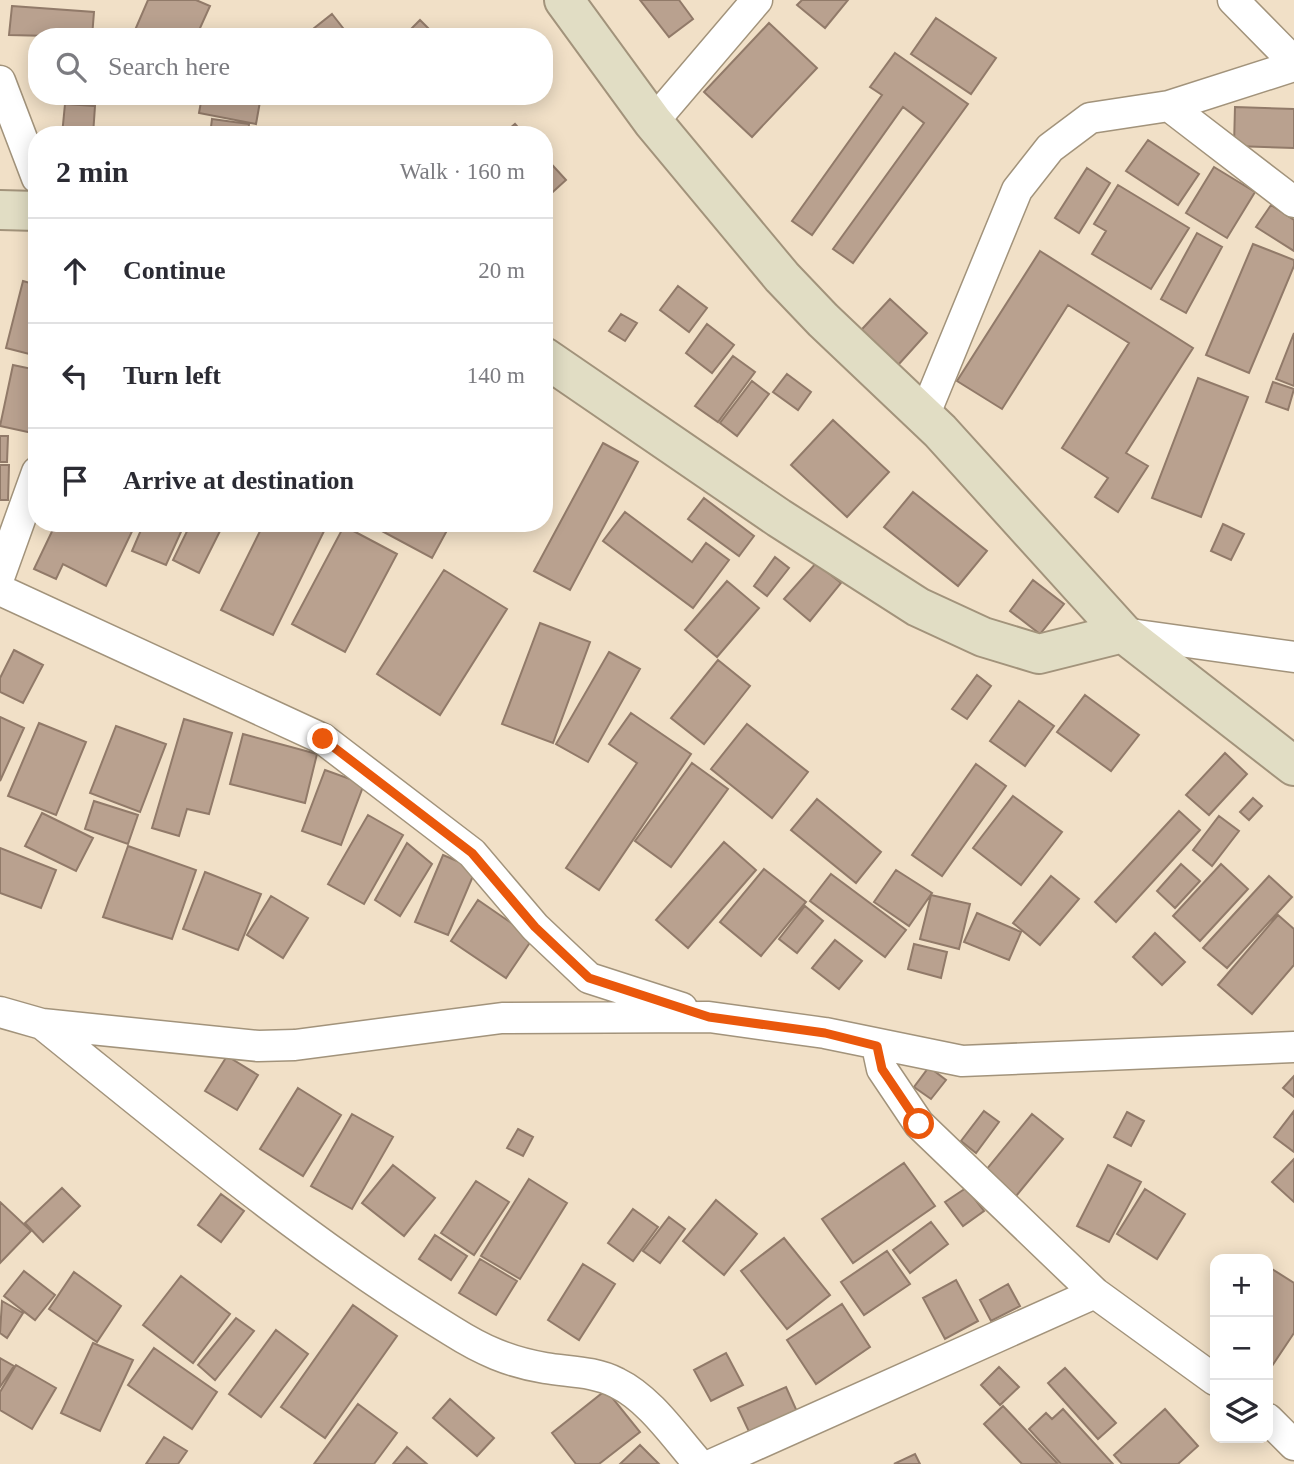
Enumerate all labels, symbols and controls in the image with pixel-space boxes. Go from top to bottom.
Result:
search box [28,28,553,105]
icon: search [52,48,90,86]
text: Search here [108,52,230,81]
text: 2 min [56,155,129,188]
text: Walk · 160 m [400,159,525,184]
icon: ahead [56,252,94,290]
text: Continue [123,256,226,285]
text: 20 m [478,258,525,283]
icon: left [56,357,94,395]
text: Turn left [123,361,221,390]
text: 140 m [467,363,525,388]
icon: arrive [56,462,94,500]
text: Arrive at destination [123,466,354,495]
route end [307,723,338,754]
route start [903,1108,934,1139]
map controls [1210,1254,1273,1443]
button: + [1210,1254,1273,1317]
button: − [1210,1317,1273,1380]
button: layers [1210,1380,1273,1443]

